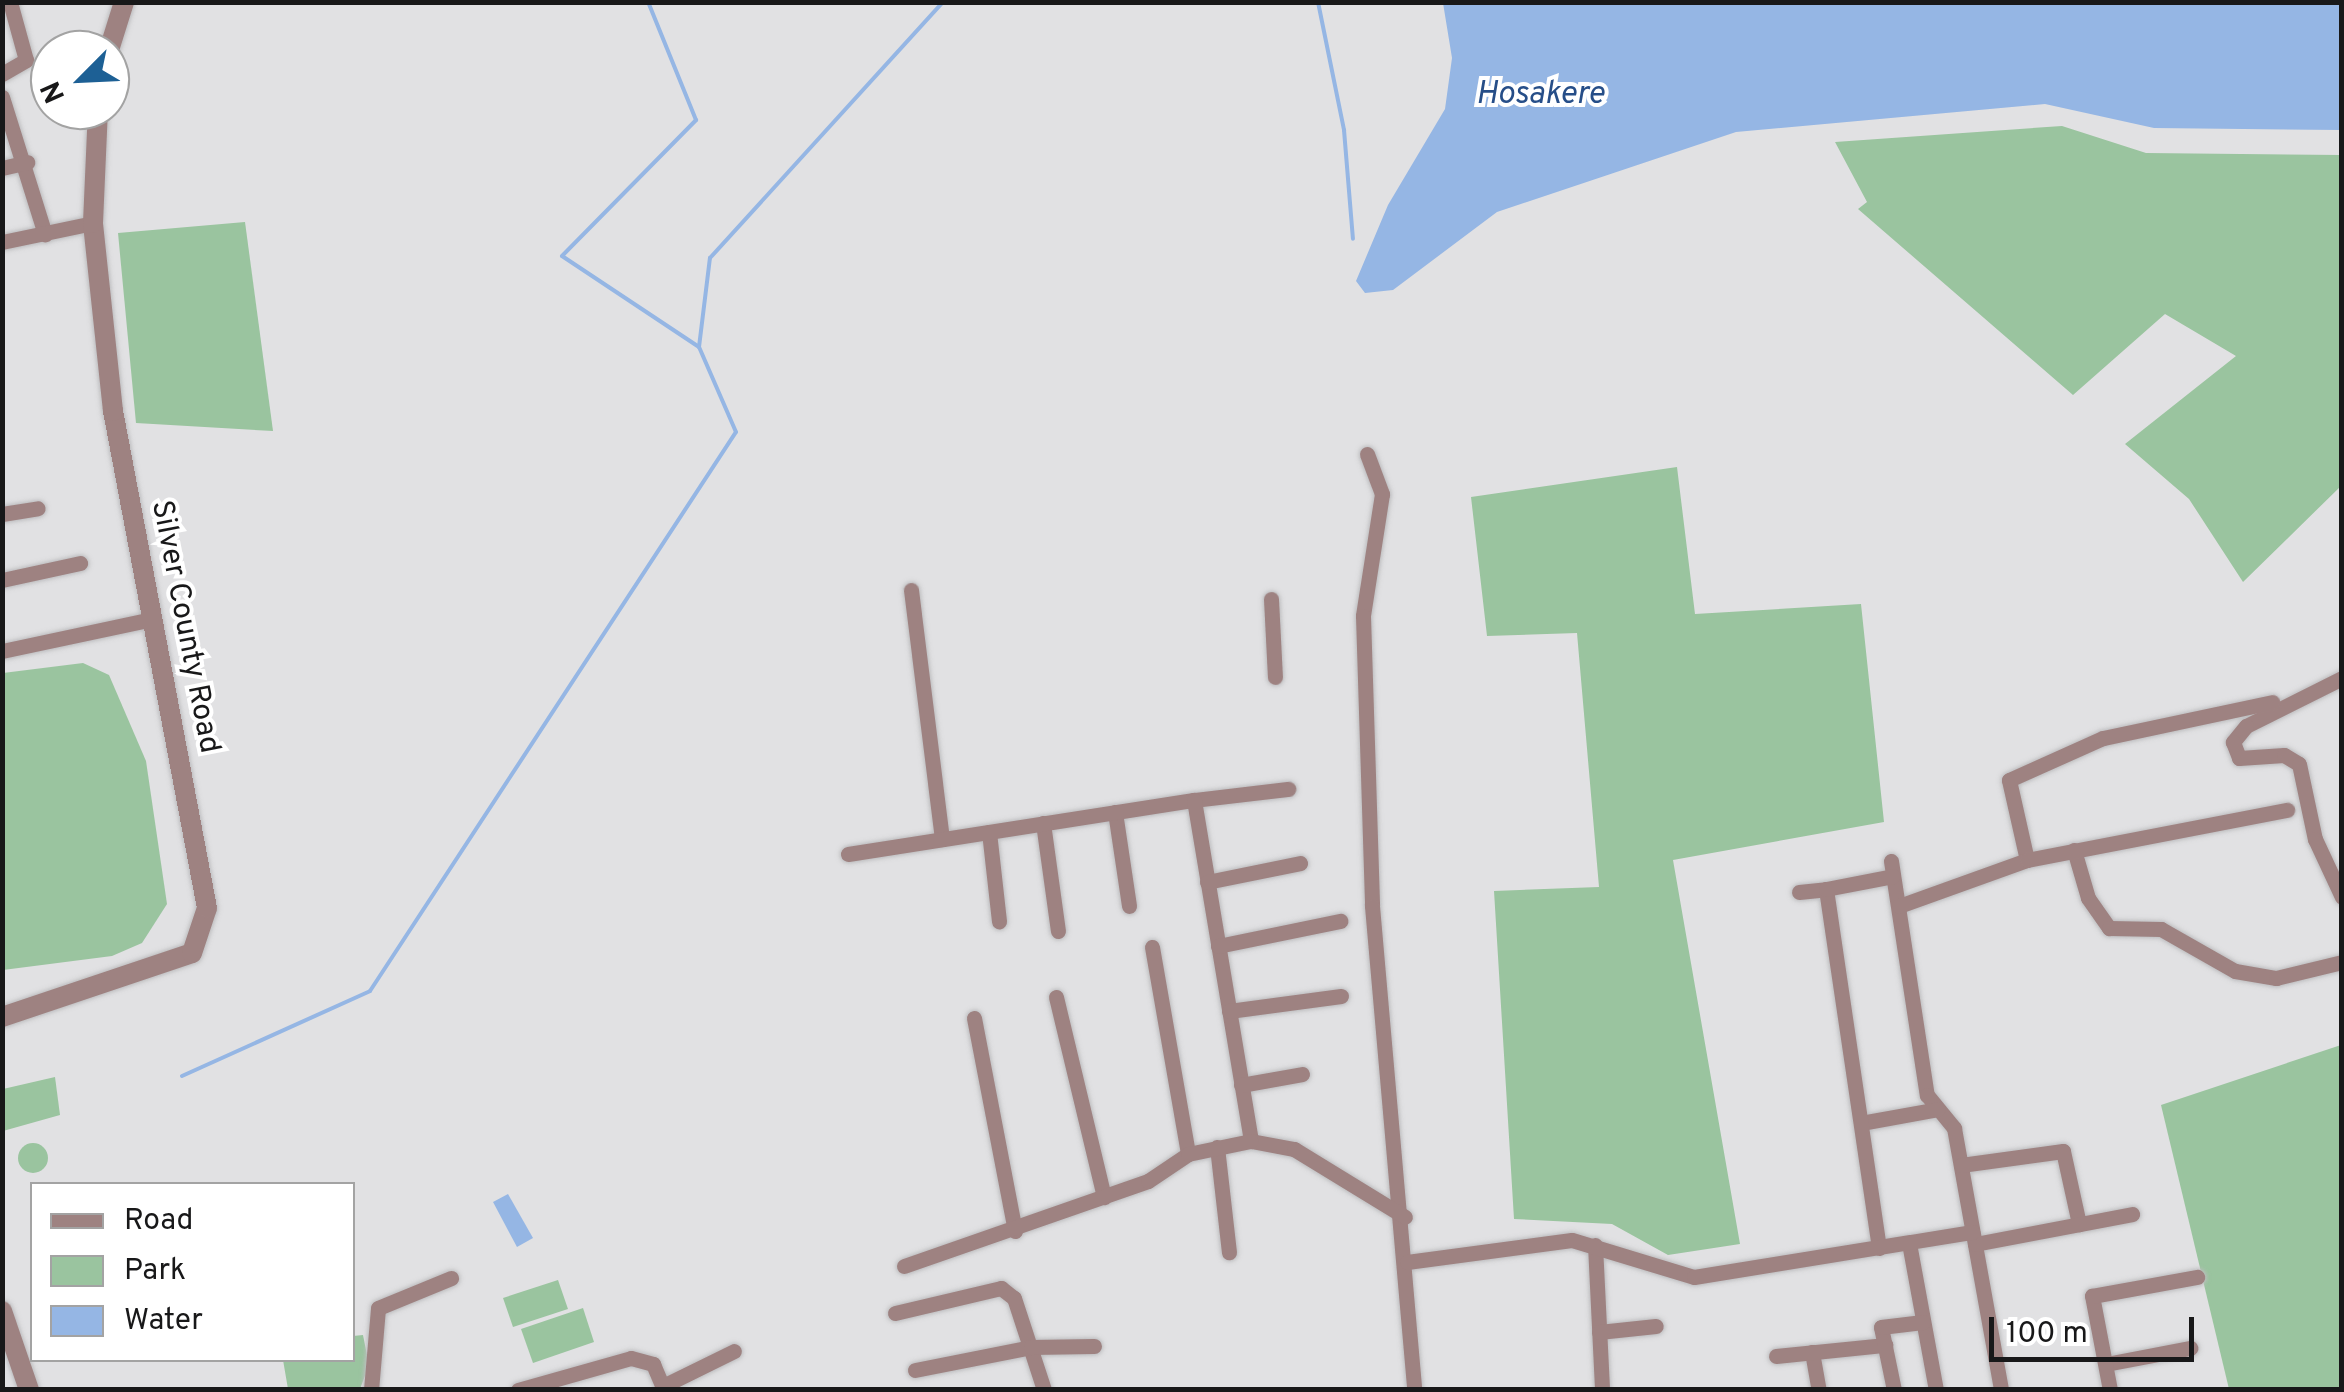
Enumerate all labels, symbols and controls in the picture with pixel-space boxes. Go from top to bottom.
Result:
north arrow [30,30,130,130]
text: N [34,75,75,108]
water label: Hosakere [1476,76,1604,114]
street label: Silver County Road [142,498,226,756]
legend [30,1182,355,1362]
text: Road [124,1203,193,1240]
text: Park [124,1253,186,1290]
scale bar [1994,1297,2199,1359]
text: Water [124,1303,203,1340]
text: 100 m [2006,1316,2088,1353]

